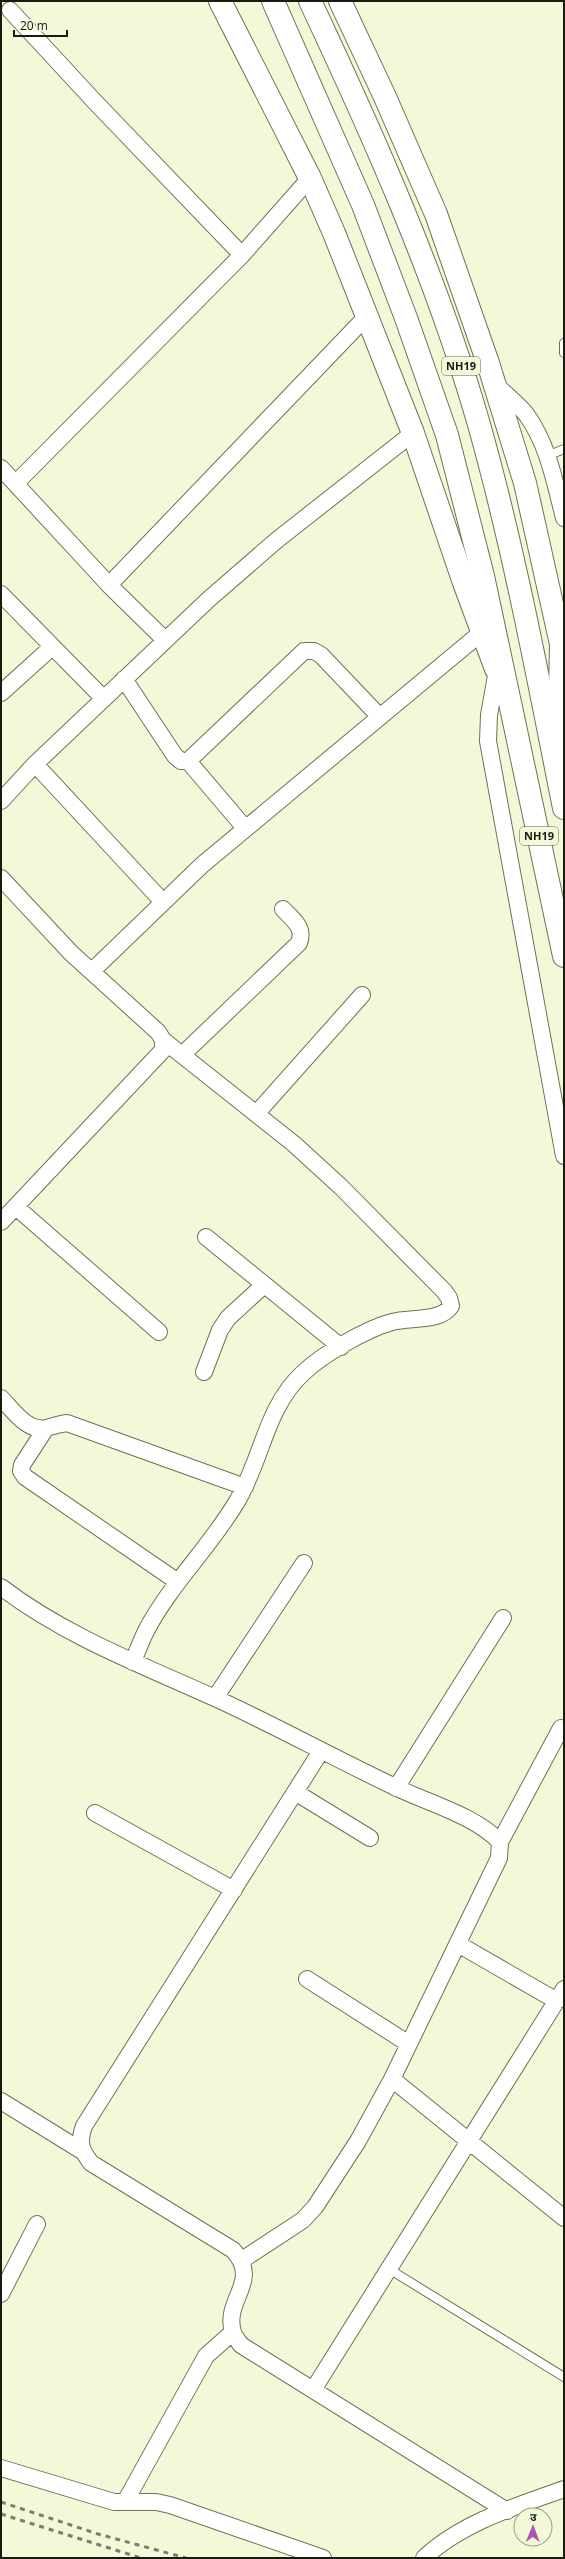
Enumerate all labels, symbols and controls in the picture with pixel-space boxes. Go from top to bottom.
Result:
scale bar [14,12,67,38]
text: 20 m [20,17,48,34]
road number: NH19 [442,357,480,375]
road number: NH19 [520,827,558,845]
north arrow [513,2507,553,2547]
text: उ [530,2509,537,2524]

